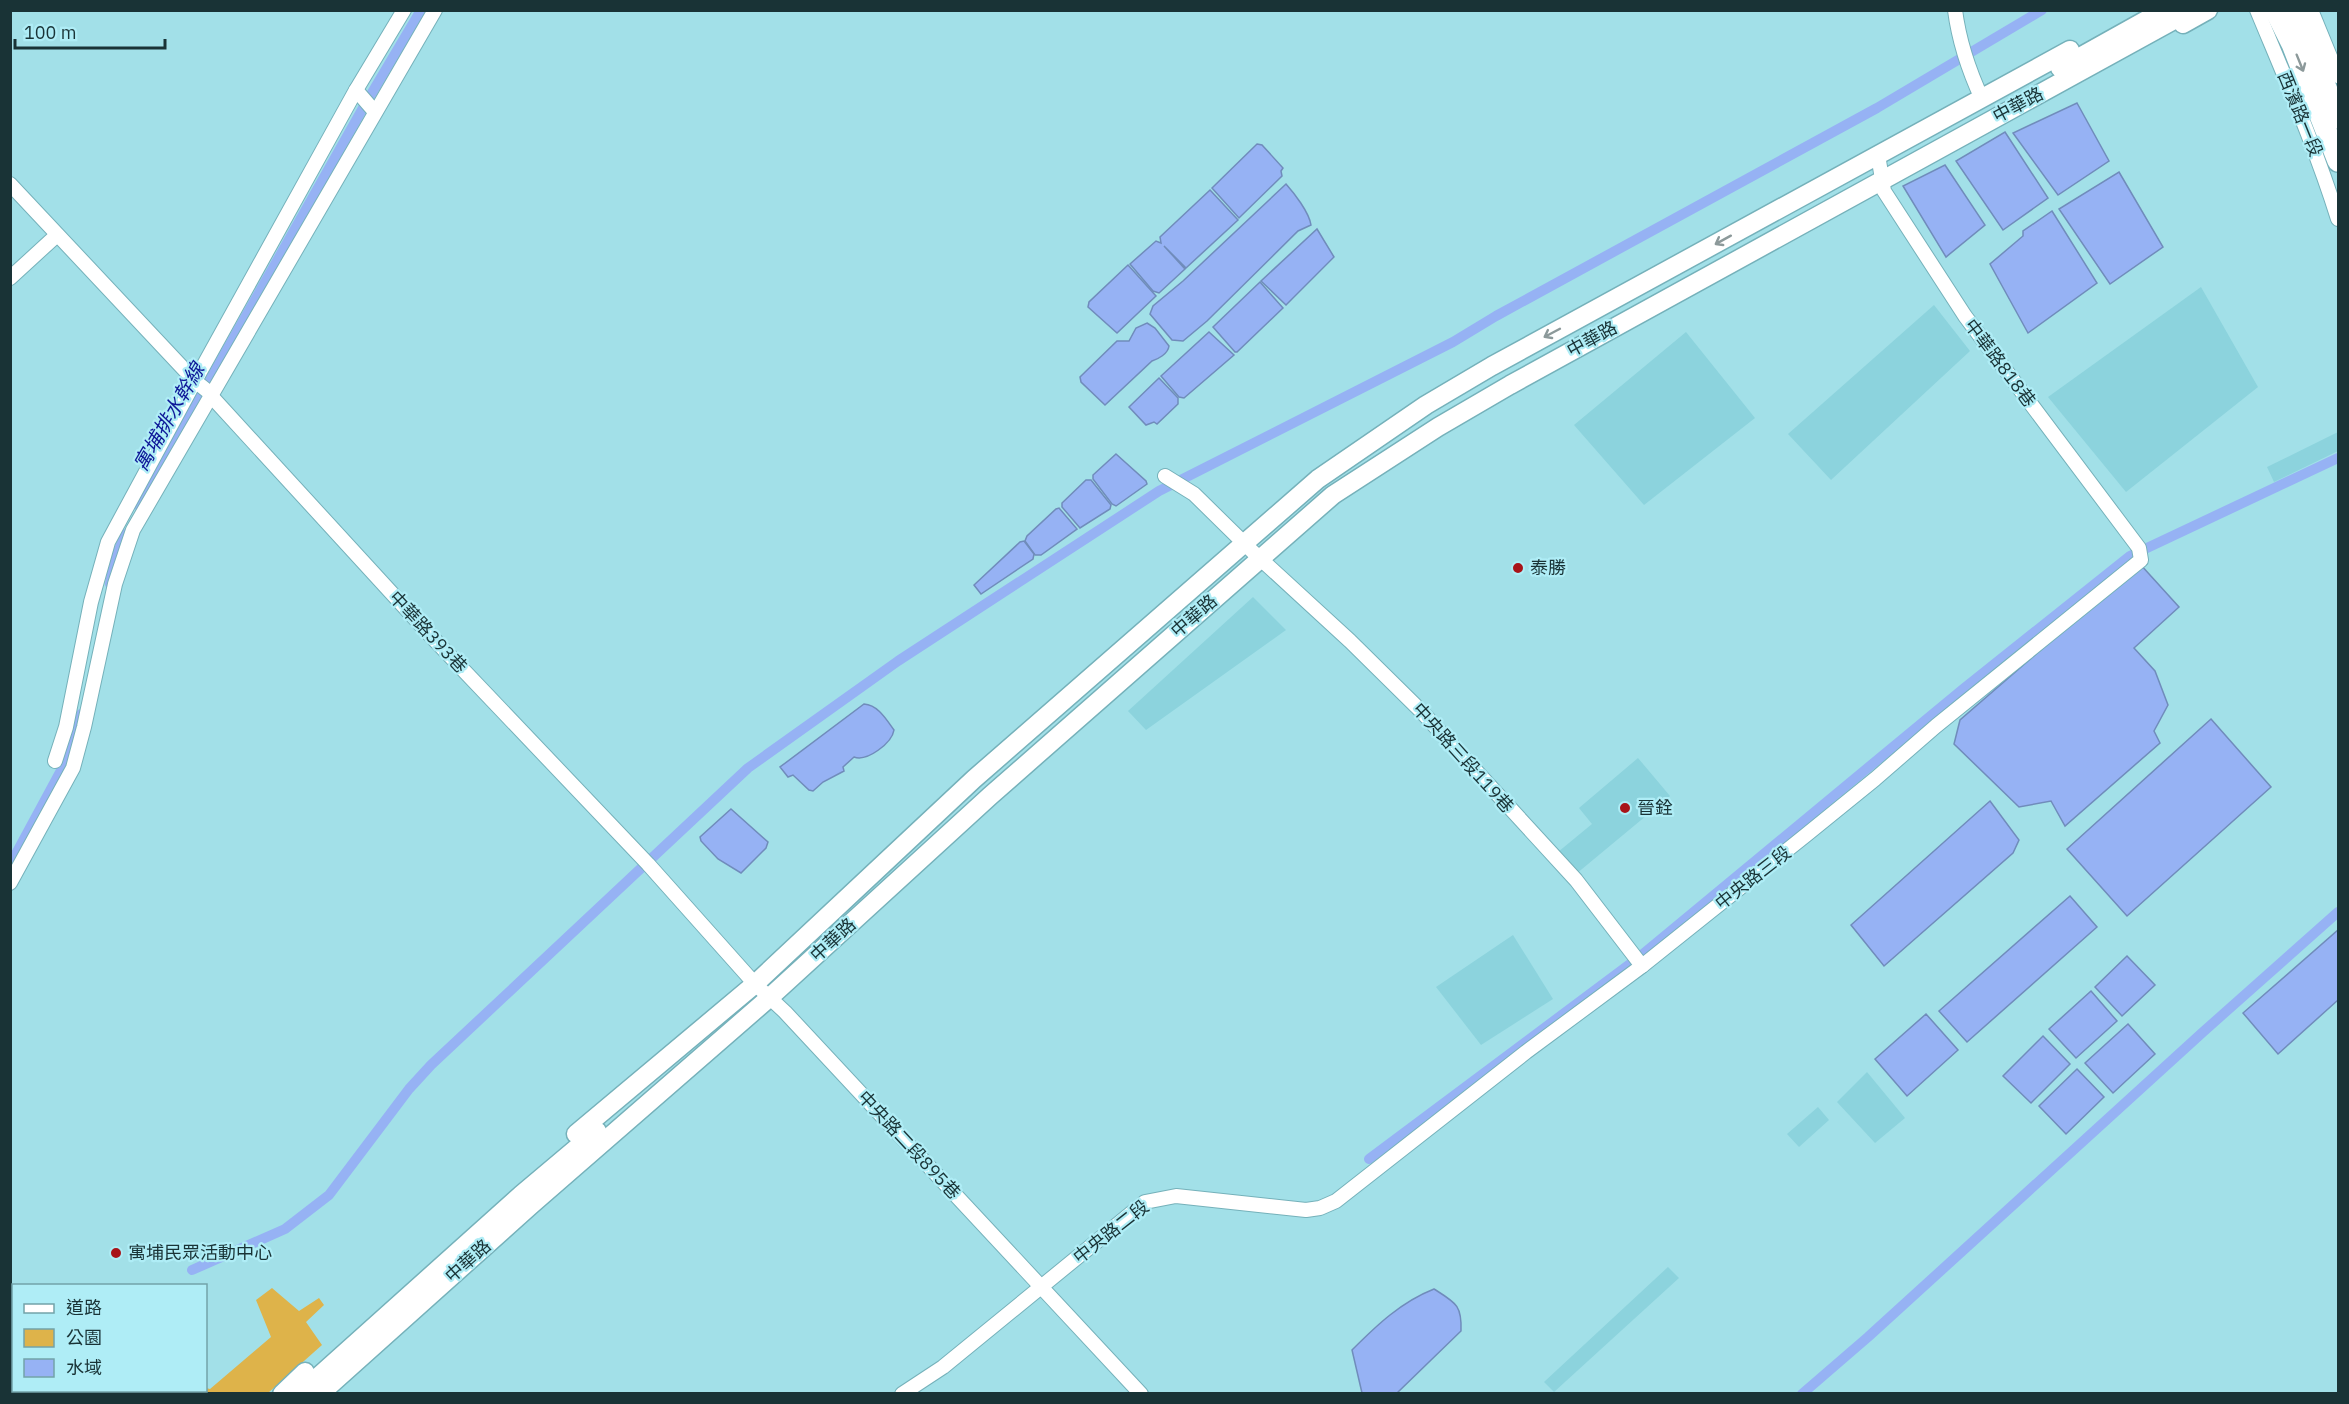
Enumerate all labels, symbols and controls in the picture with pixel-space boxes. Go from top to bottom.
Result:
scale bar [15,12,165,50]
text: 100 m [24,21,76,44]
one-way arrow [2295,54,2306,72]
street label: 西濱路一段 [2273,68,2328,160]
street label: 中華路 [1989,82,2047,127]
one-way arrow [1715,234,1732,246]
street label: 中華路818巷 [1960,314,2041,411]
street label: 中華路 [1563,315,1621,362]
one-way arrow [1544,327,1561,339]
water label: 寓埔排水幹線 [127,356,211,475]
place label: 泰勝 [1530,556,1566,579]
marker: 泰勝 [1511,561,1525,575]
street label: 中華路393巷 [384,586,472,678]
street label: 中華路 [1166,589,1222,642]
street label: 中央路三段119巷 [1408,698,1519,818]
place label: 晉銓 [1637,796,1673,819]
marker: 晉銓 [1618,801,1632,815]
street label: 中央路三段 [1710,841,1795,914]
street label: 中華路 [805,913,860,966]
street label: 中央路二段895巷 [853,1085,966,1204]
street label: 中央路二段 [1068,1195,1153,1268]
street label: 中華路 [440,1234,495,1287]
place label: 寓埔民眾活動中心 [128,1241,272,1264]
marker: 寓埔民眾活動中心 [109,1246,123,1260]
legend [12,1284,207,1392]
text: 道路 [66,1296,102,1319]
text: 公園 [66,1326,102,1349]
text: 水域 [66,1356,102,1379]

